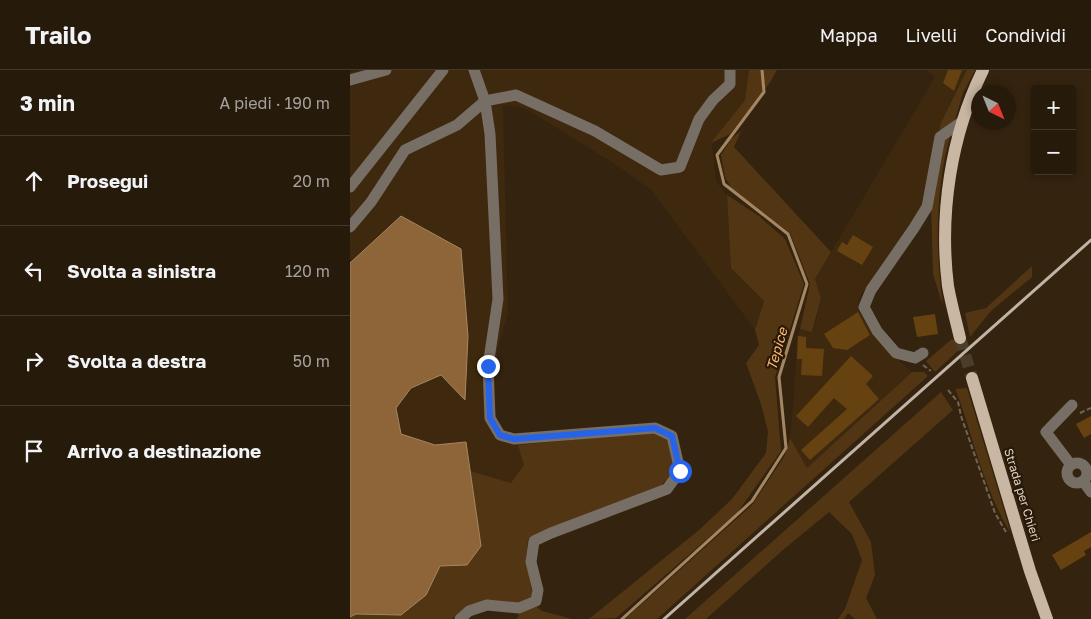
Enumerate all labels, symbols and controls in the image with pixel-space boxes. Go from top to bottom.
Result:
text: Trailo [25,20,91,49]
text: Mappa [820,24,878,46]
text: Livelli [906,24,957,46]
text: Condividi [985,24,1066,46]
north arrow [971,85,1016,130]
map controls [1031,85,1076,175]
button: + [1031,85,1076,130]
text: 3 min [20,90,75,116]
text: A piedi · 190 m [219,93,330,113]
button: − [1031,130,1076,175]
icon: ahead [20,167,48,195]
text: Prosegui [67,169,148,192]
text: 20 m [293,171,330,191]
icon: left [20,257,48,285]
text: Svolta a sinistra [67,259,216,282]
text: 120 m [285,261,330,281]
water label: Tepice [762,325,791,372]
icon: right [20,347,48,375]
text: Svolta a destra [67,349,206,372]
text: 50 m [293,351,330,371]
route end [477,355,500,378]
icon: arrive [20,437,48,465]
text: Arrivo a destinazione [67,439,261,462]
street label: Strada per Chieri [1001,447,1044,543]
route start [669,460,692,483]

